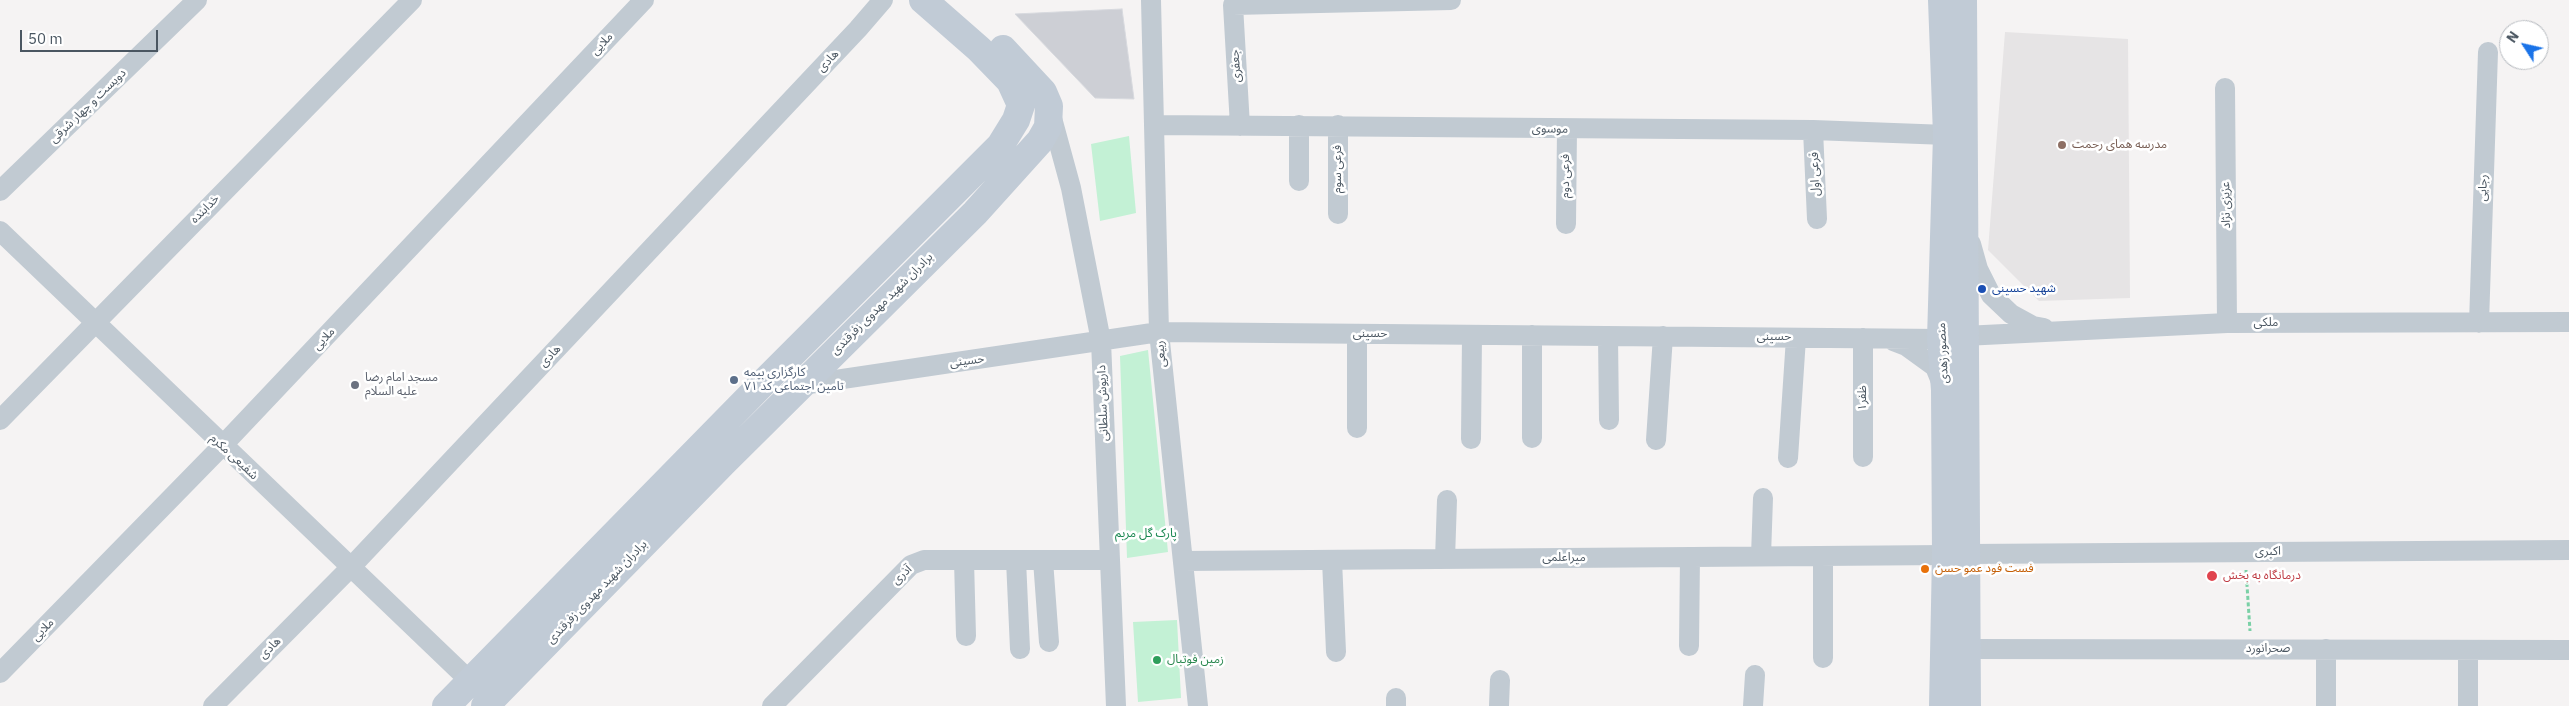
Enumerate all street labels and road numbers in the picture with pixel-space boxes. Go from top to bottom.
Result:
street label: ملایی [588,30,616,58]
street label: هادی [814,47,842,75]
street label: جعفری [1228,49,1244,83]
street label: دویست و چهار شرقی [47,66,129,146]
street label: موسوی [1532,121,1568,137]
street label: فرعی سوم [1331,145,1345,193]
street label: فرعی اول [1807,152,1823,196]
street label: فرعی دوم [1559,154,1573,198]
street label: رجایی [2475,174,2491,202]
street label: عزیزی نژاد [2218,181,2234,229]
street label: خدابنده [188,192,222,226]
street label: برادران شهید مهدوی زفرقندی [828,250,936,358]
street label: ملکی [2254,316,2278,330]
street label: منصور زهدی [1934,322,1952,384]
street label: ملایی [310,325,338,353]
street label: حسینی [1353,327,1387,341]
street label: حسینی [1757,330,1791,344]
street label: ربیعی [1152,340,1170,368]
street label: هادی [536,342,564,370]
street label: حسینی [949,351,985,371]
street label: داریوش سلطانی [1094,365,1112,441]
street label: ظفر۱ [1856,385,1870,411]
street label: شفیعی مکرم [207,431,261,483]
street label: برادران شهید مهدوی زفرقندی [544,537,650,647]
street label: اکبری [2255,545,2281,559]
street label: میراعلمی [1542,551,1586,565]
street label: آذری [889,562,915,588]
street label: ملایی [29,616,57,644]
street label: هادی [256,634,284,662]
street label: صحرانورد [2246,642,2290,656]

